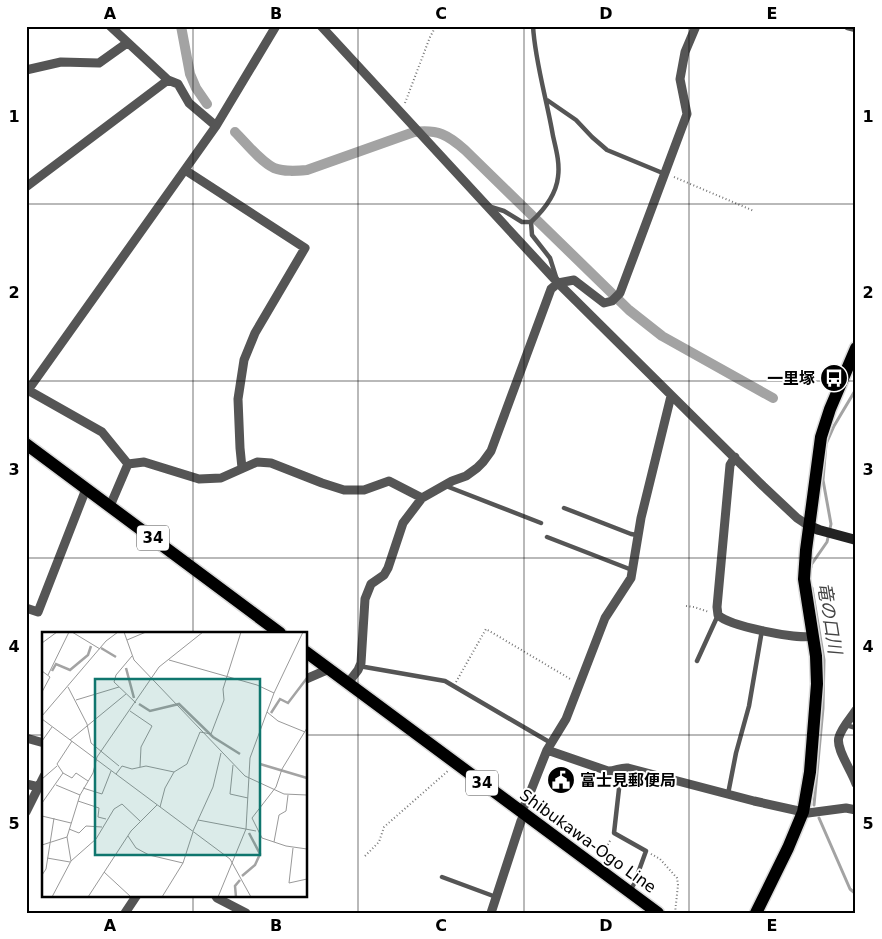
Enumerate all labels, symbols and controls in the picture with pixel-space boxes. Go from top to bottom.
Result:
text: A [104,4,117,23]
text: B [270,4,282,23]
text: C [435,4,447,23]
text: D [599,4,613,23]
text: E [767,4,777,23]
text: 1 [8,107,20,126]
text: 1 [862,107,874,126]
text: 2 [8,283,20,302]
text: 2 [862,283,874,302]
bus stop icon: 一里塚 [819,363,849,393]
place label: 一里塚 [767,369,815,388]
text: 3 [8,460,20,479]
text: 3 [862,460,874,479]
road number: 34 [137,526,169,550]
water label: 竜の口川 [814,581,846,657]
inset map [42,632,308,896]
text: 4 [8,637,20,656]
text: 4 [862,637,874,656]
public building icon: 富士見郵便局 [546,765,576,795]
road number: 34 [466,770,498,796]
place label: 富士見郵便局 [580,771,676,790]
street label: Shibukawa-Ogo Line [516,785,660,897]
text: 5 [8,814,20,833]
text: 5 [862,814,874,833]
text: A [104,916,117,935]
text: B [270,916,282,935]
text: C [435,916,447,935]
text: D [599,916,613,935]
text: E [767,916,777,935]

